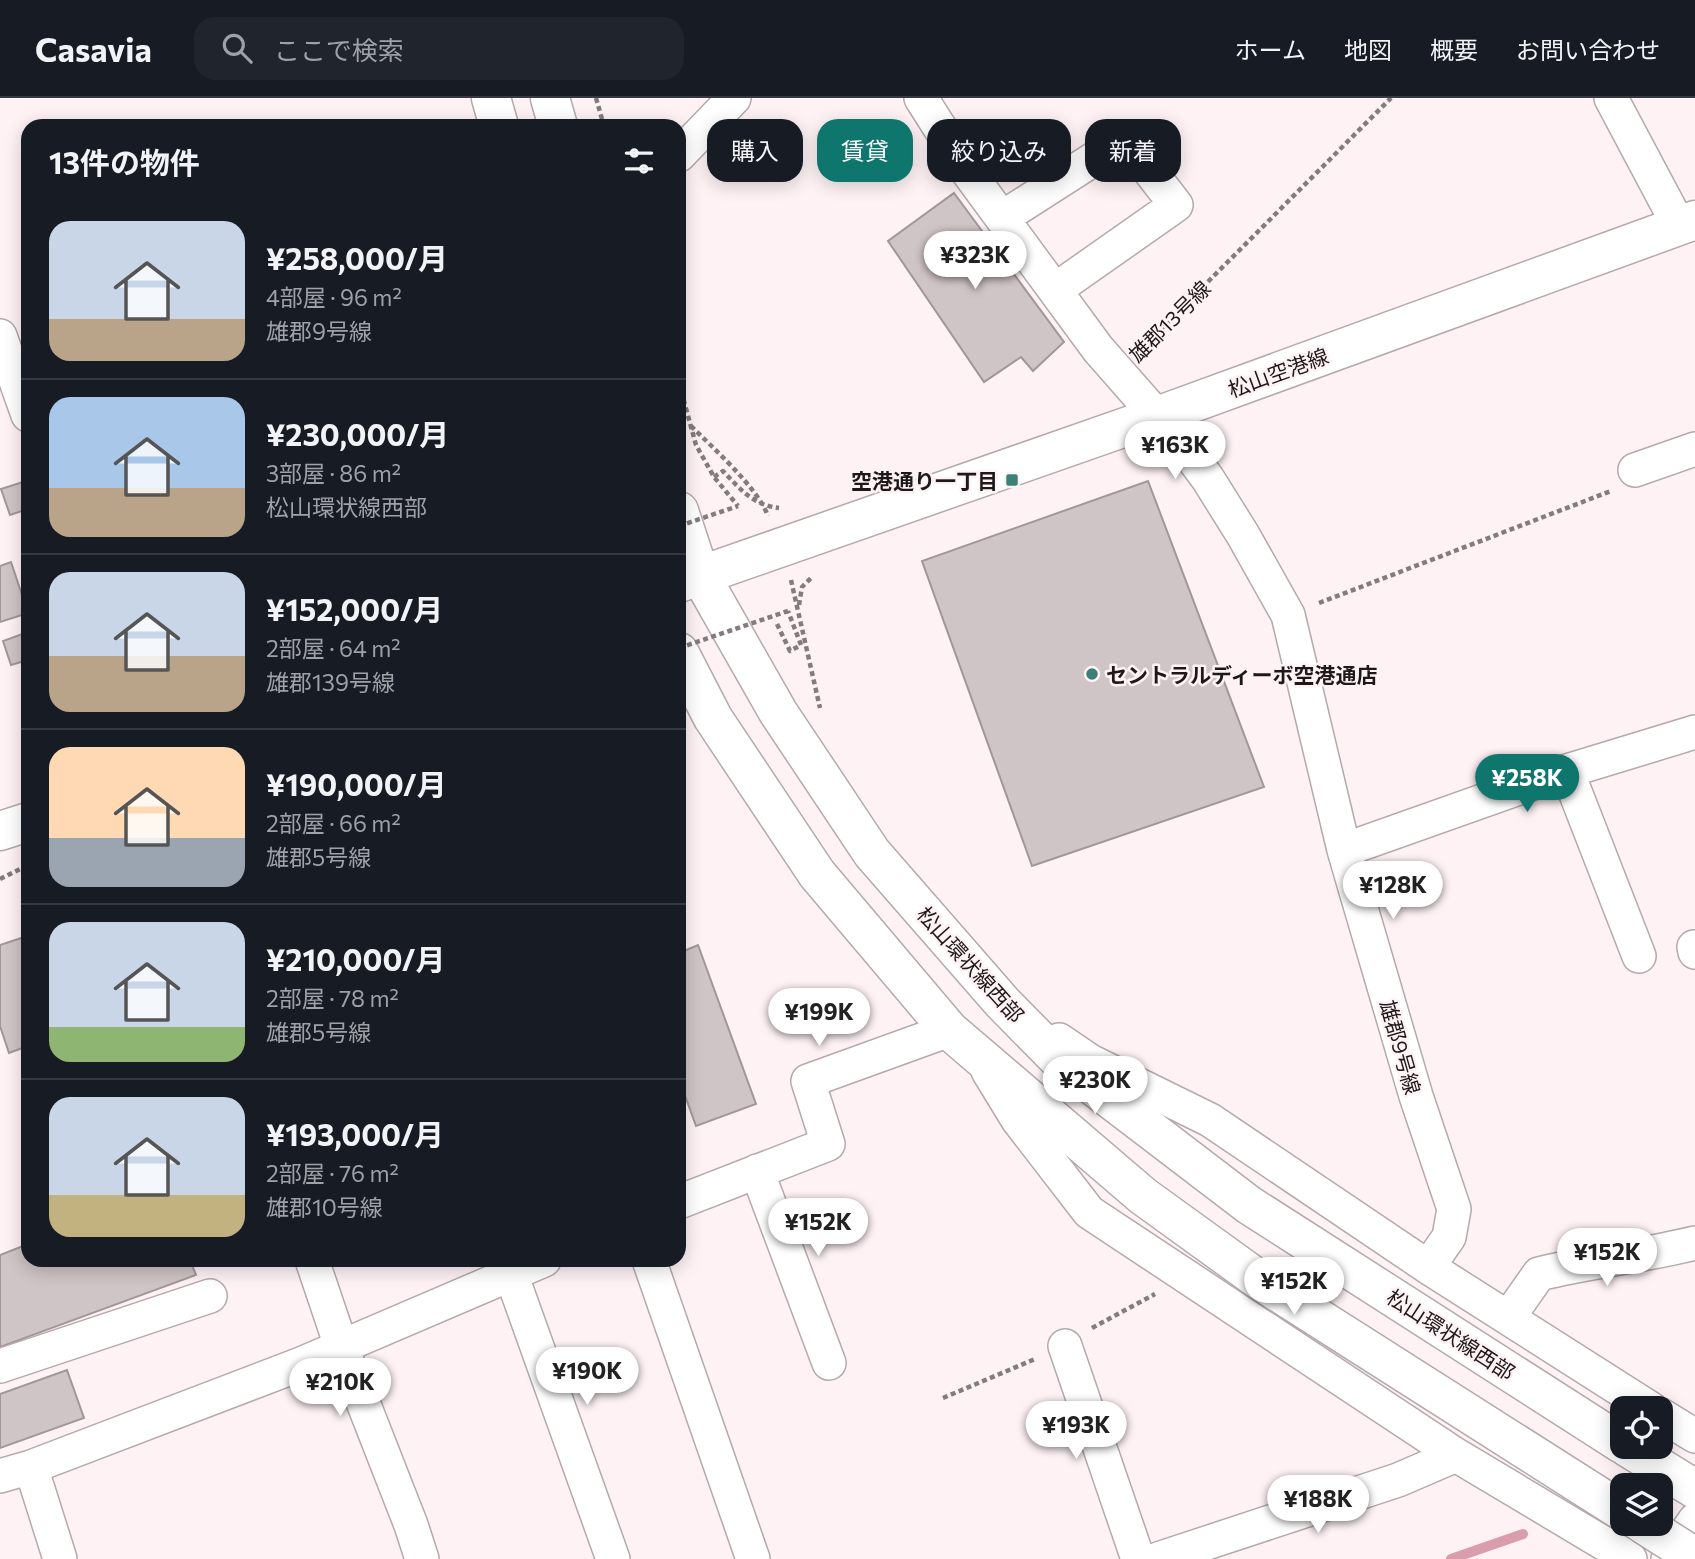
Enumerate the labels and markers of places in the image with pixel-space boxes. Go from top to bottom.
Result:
pin: ¥323K [926,232,1024,291]
pin: ¥163K [1126,422,1224,481]
place label: 空港通り一丁目 [851,468,998,493]
marker: 空港通り一丁目 [1004,472,1020,488]
place label: セントラルディーボ空港通店 [1106,662,1378,687]
marker: セントラルディーボ空港通店 [1084,666,1100,682]
pin: ¥258K [1478,754,1576,814]
pin: ¥128K [1344,862,1442,921]
pin: ¥199K [770,988,868,1048]
pin: ¥230K [1046,1056,1144,1116]
pin: ¥152K [769,1198,867,1258]
pin: ¥152K [1558,1228,1656,1288]
pin: ¥152K [1245,1258,1343,1317]
pin: ¥190K [538,1348,636,1407]
pin: ¥210K [291,1358,389,1418]
pin: ¥193K [1027,1402,1125,1461]
pin: ¥188K [1269,1476,1367,1535]

